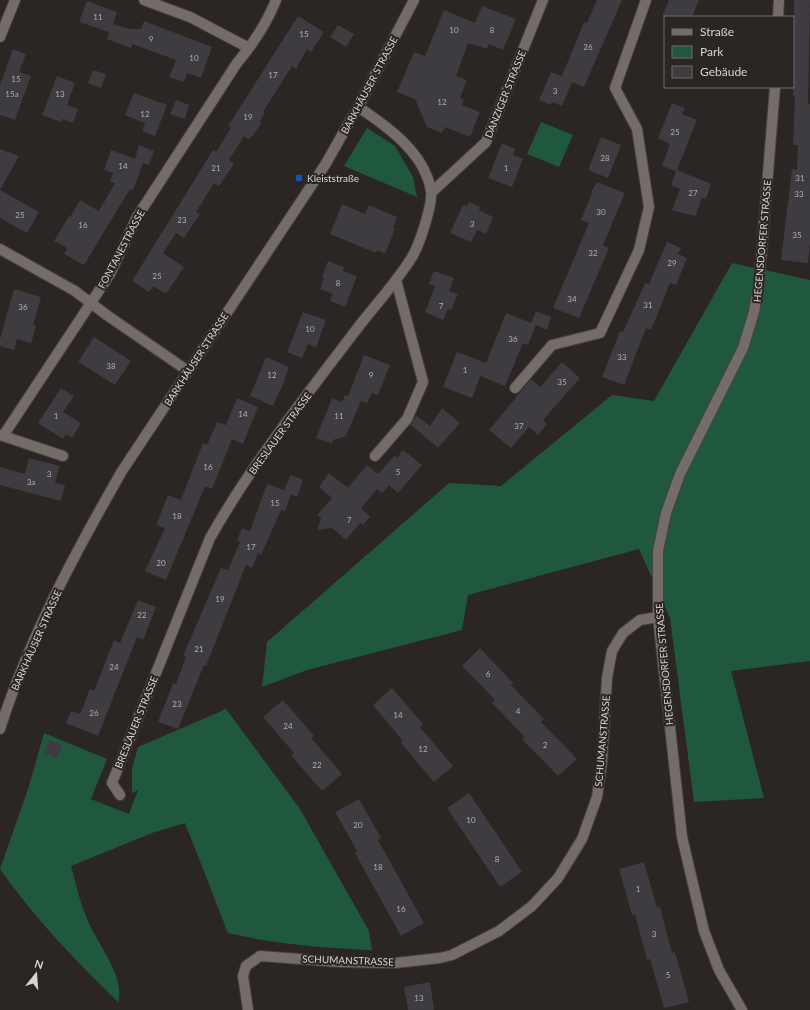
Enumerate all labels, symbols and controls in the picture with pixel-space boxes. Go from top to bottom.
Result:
house number: 11 [93,12,103,22]
legend [664,16,794,88]
text: Straße [700,24,734,39]
house number: 10 [449,25,459,35]
house number: 8 [490,25,495,35]
house number: 15 [299,29,309,39]
house number: 9 [149,34,154,44]
street label: BARKHÄUSER STRASSE [338,34,400,136]
house number: 26 [583,42,593,52]
text: Park [700,44,724,59]
street label: DANZIGER STRASSE [482,48,528,140]
house number: 10 [189,53,199,63]
text: Gebäude [700,64,747,79]
house number: 17 [268,70,278,80]
house number: 15 [11,74,21,84]
house number: 3 [553,86,558,96]
house number: 15a [5,89,19,99]
house number: 13 [55,89,65,99]
house number: 12 [437,97,447,107]
house number: 12 [140,109,150,119]
house number: 19 [243,112,253,122]
house number: 25 [670,127,680,137]
house number: 28 [600,153,610,163]
house number: 14 [118,161,128,171]
house number: 21 [211,163,221,173]
house number: 1 [504,163,509,173]
place label: Kleiststraße [307,172,359,184]
marker: Kleiststraße [294,173,304,183]
house number: 31 [795,173,805,183]
street label: HEGENSDORFER STRASSE [751,179,773,303]
house number: 27 [688,188,698,198]
house number: 33 [794,189,804,199]
street label: FONTANESTRASSE [95,207,147,290]
house number: 30 [596,207,606,217]
house number: 25 [15,210,25,220]
house number: 23 [177,215,187,225]
house number: 3 [470,219,475,229]
house number: 16 [78,220,88,230]
house number: 35 [792,230,802,240]
house number: 32 [588,248,598,258]
house number: 29 [667,258,677,268]
house number: 25 [152,271,162,281]
house number: 8 [336,278,341,288]
house number: 34 [567,294,577,304]
house number: 31 [643,300,653,310]
house number: 7 [439,301,444,311]
house number: 36 [18,302,28,312]
street label: BARKHÄUSER STRASSE [161,310,231,408]
house number: 10 [305,324,315,334]
house number: 36 [508,334,518,344]
house number: 33 [617,352,627,362]
house number: 38 [106,361,116,371]
house number: 1 [463,365,468,375]
house number: 12 [267,370,277,380]
house number: 9 [369,370,374,380]
house number: 35 [557,377,567,387]
street label: BRESLAUER STRASSE [246,389,314,476]
house number: 14 [238,409,248,419]
house number: 1 [54,411,59,421]
house number: 11 [334,411,344,421]
house number: 37 [514,421,524,431]
house number: 16 [203,462,213,472]
house number: 5 [396,467,401,477]
house number: 3 [47,469,52,479]
house number: 3a [27,477,35,487]
house number: 15 [270,498,280,508]
house number: 18 [172,511,182,521]
house number: 7 [347,515,352,525]
house number: 17 [246,542,256,552]
house number: 20 [156,558,166,568]
street label: BARKHÄUSER STRASSE [8,588,64,692]
house number: 19 [215,594,225,604]
street label: HEGENSDORFER STRASSE [653,602,675,726]
house number: 22 [137,610,147,620]
house number: 21 [194,644,204,654]
house number: 24 [109,662,119,672]
house number: 6 [486,669,491,679]
street label: BRESLAUER STRASSE [112,674,160,770]
street label: SCHUMANSTRASSE [592,695,612,787]
house number: 23 [172,699,182,709]
house number: 4 [516,706,521,716]
house number: 26 [89,708,99,718]
house number: 14 [393,710,403,720]
house number: 24 [283,721,293,731]
house number: 2 [543,740,548,750]
house number: 12 [418,744,428,754]
house number: 22 [312,760,322,770]
house number: 10 [466,815,476,825]
house number: 20 [353,820,363,830]
house number: 8 [495,854,500,864]
house number: 18 [373,862,383,872]
house number: 1 [636,884,641,894]
house number: 16 [396,904,406,914]
house number: 3 [652,929,657,939]
street label: SCHUMANSTRASSE [302,952,394,968]
north arrow [16,954,56,994]
text: N [33,957,45,971]
house number: 5 [666,970,671,980]
house number: 13 [414,993,424,1003]

